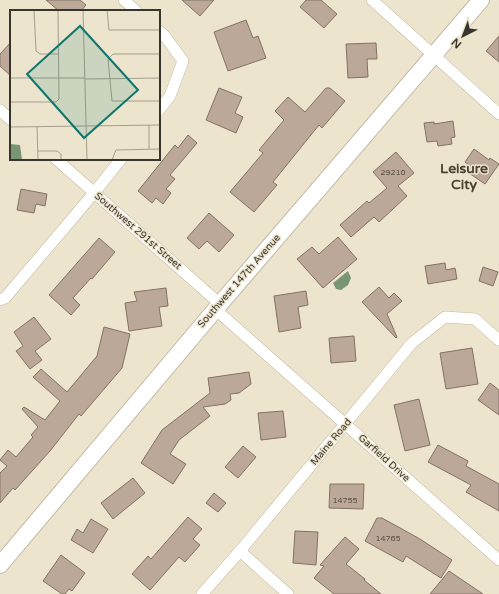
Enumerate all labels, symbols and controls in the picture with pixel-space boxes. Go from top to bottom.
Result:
inset map [10,10,160,160]
north arrow [443,16,483,56]
text: N [449,35,464,51]
district label: Leisure City [440,160,488,193]
house number: 29210 [380,168,406,177]
street label: Southwest 291st Street [92,190,184,272]
street label: Southwest 147th Avenue [195,232,283,330]
street label: Maine Road [308,416,354,468]
street label: Garfield Drive [356,432,412,484]
house number: 14755 [332,496,358,505]
house number: 14765 [375,534,401,543]

